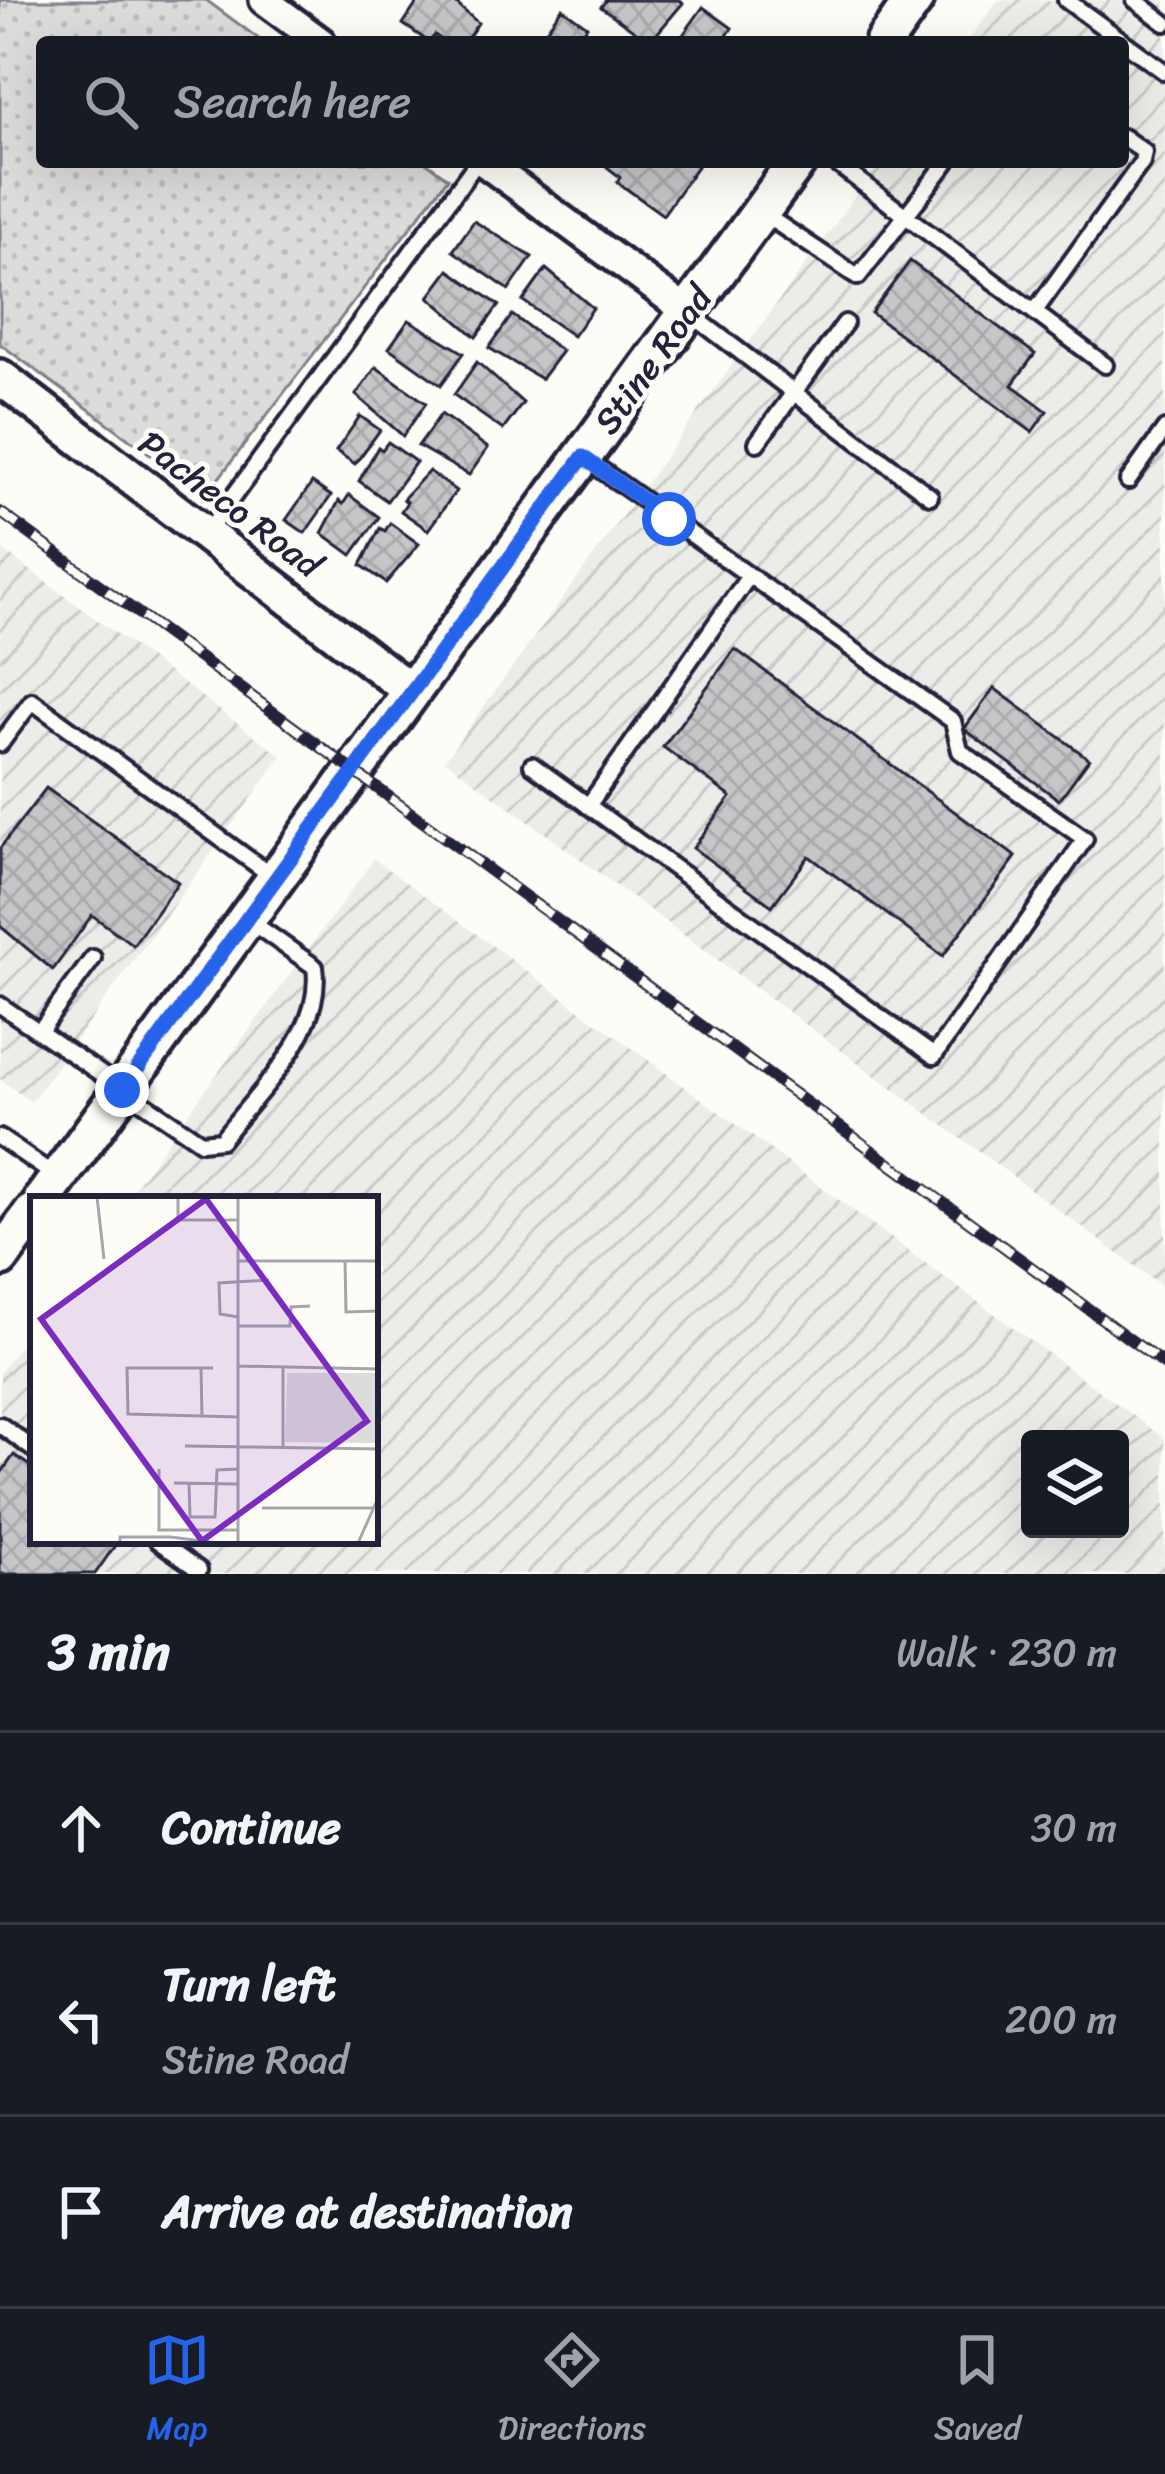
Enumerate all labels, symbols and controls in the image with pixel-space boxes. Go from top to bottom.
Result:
search box [36,36,1129,168]
text: Search here [174,62,411,142]
icon: search [78,69,144,135]
street label: Stine Road [576,270,731,448]
street label: Pacheco Road [124,413,339,597]
route start [642,492,696,546]
route end [95,1063,149,1117]
inset map [30,1196,378,1544]
map controls [1021,1430,1129,1538]
button: layers [1021,1430,1129,1538]
text: 3 min [48,1607,170,1697]
text: Walk · 230 m [896,1618,1117,1687]
text: Continue [162,1788,341,1868]
text: 30 m [1031,1793,1117,1862]
icon: ahead [48,1795,114,1861]
text: Turn left [162,1945,335,2025]
text: 200 m [1005,1985,1117,2054]
icon: left [48,1987,114,2053]
text: Stine Road [162,2025,349,2094]
text: Arrive at destination [162,2172,572,2252]
icon: arrive [48,2179,114,2245]
tab: Map [144,2327,210,2457]
tab: Directions [498,2327,646,2457]
tab: Saved [934,2327,1021,2457]

